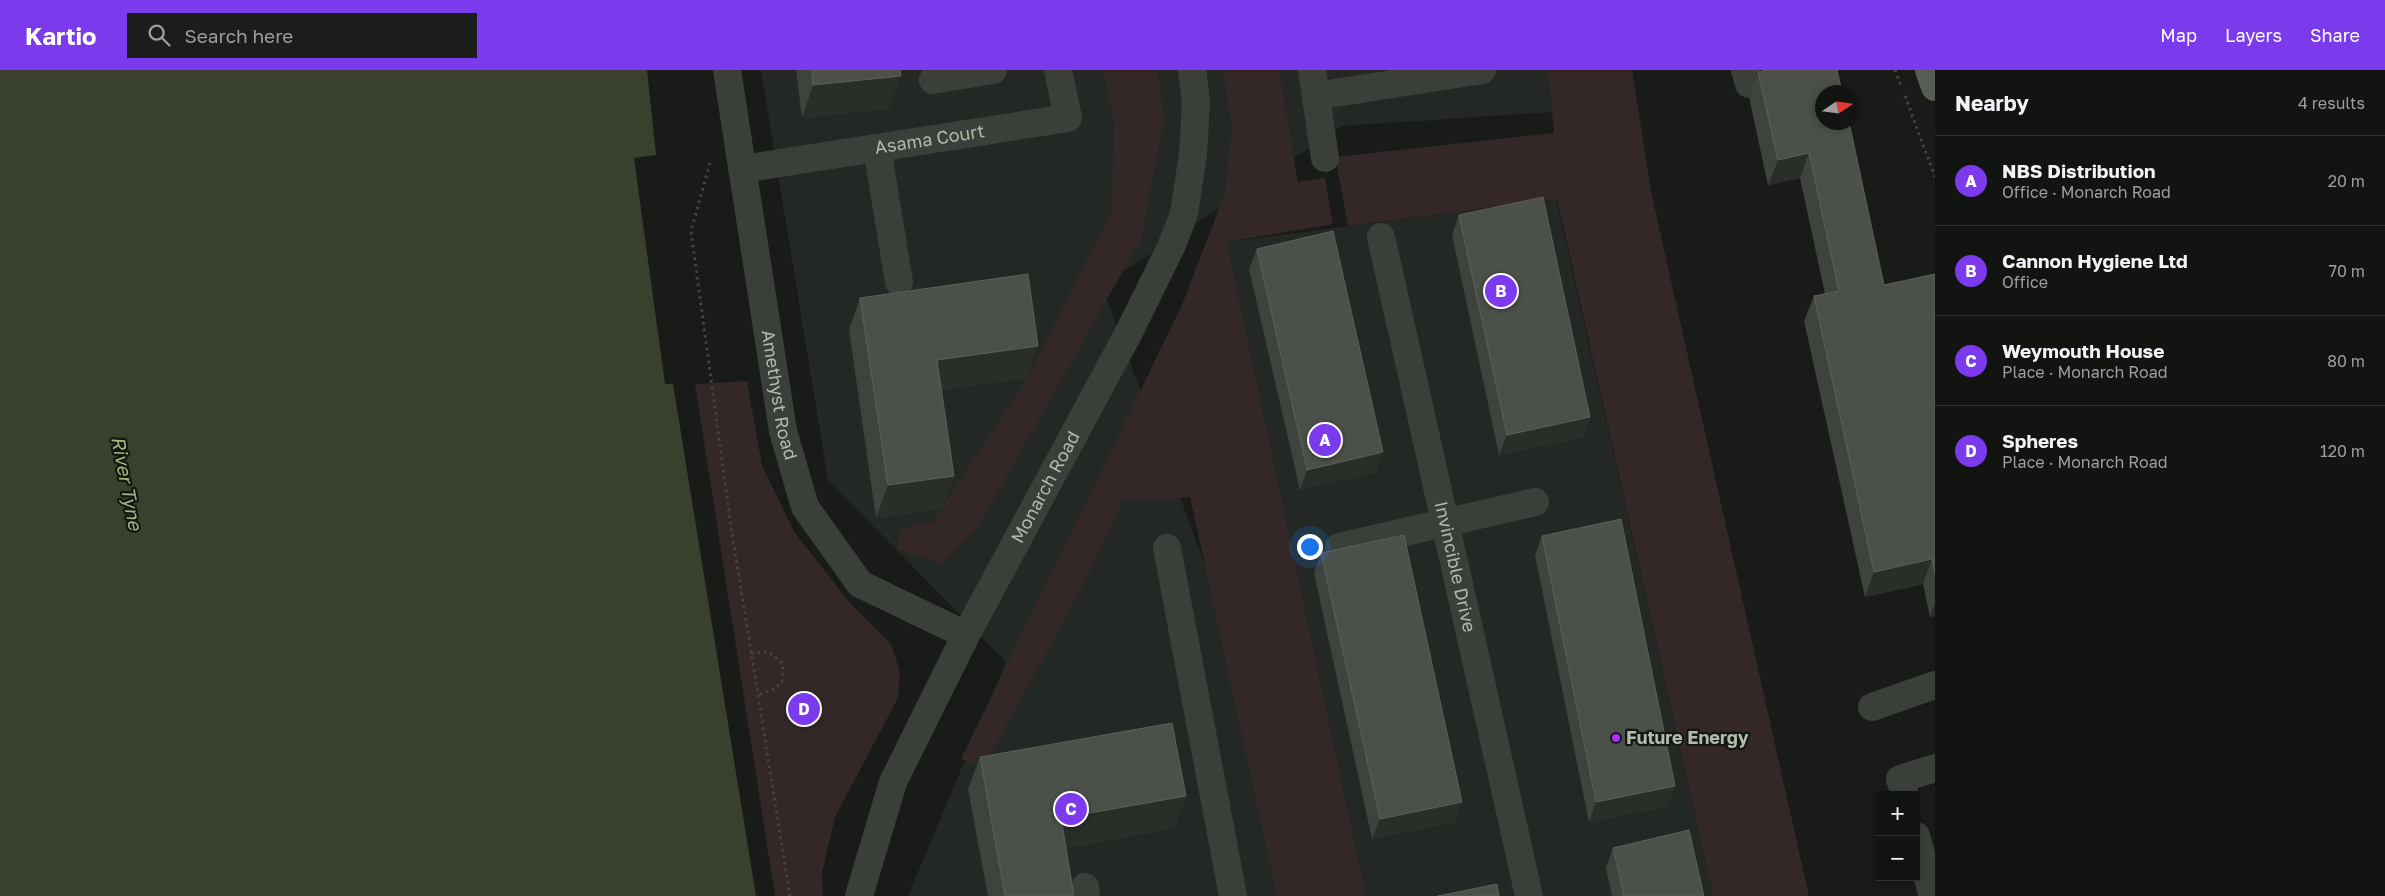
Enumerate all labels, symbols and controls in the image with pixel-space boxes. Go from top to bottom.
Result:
search box [127,13,477,58]
text: Kartio [25,21,97,50]
icon: search [145,21,173,49]
text: Search here [185,24,293,47]
text: Map [2160,24,2197,46]
text: Layers [2225,24,2282,46]
text: Share [2310,24,2360,46]
north arrow [1815,85,1860,130]
text: Nearby [1955,90,2029,116]
text: 4 results [2298,93,2365,113]
street label: Asama Court [873,119,986,158]
text: NBS Distribution [2002,159,2156,182]
text: A [1965,171,1977,191]
text: 20 m [2328,171,2365,191]
text: Office · Monarch Road [2002,182,2171,202]
text: Cannon Hygiene Ltd [2002,249,2188,272]
text: B [1965,261,1977,281]
text: 70 m [2328,261,2365,281]
pin: B [1485,272,1517,310]
text: Office [2002,272,2048,292]
street label: Amethyst Road [757,328,803,462]
text: Weymouth House [2002,339,2164,362]
text: C [1965,351,1977,371]
text: 80 m [2327,351,2365,371]
text: Place · Monarch Road [2002,362,2168,382]
pin: A [1309,421,1341,459]
street label: Monarch Road [1006,427,1084,546]
text: Spheres [2002,429,2078,452]
water label: River Tyne [107,434,148,534]
text: D [1965,441,1977,461]
text: 120 m [2320,441,2365,461]
text: Place · Monarch Road [2002,452,2168,472]
street label: Invincible Drive [1431,499,1481,634]
your location [1297,534,1323,560]
pin: D [788,690,820,728]
place label: Future Energy [1626,726,1749,748]
marker: Future Energy [1610,732,1622,744]
pin: C [1055,790,1087,828]
map controls [1875,791,1920,881]
button: + [1875,791,1920,836]
button: − [1875,836,1920,881]

